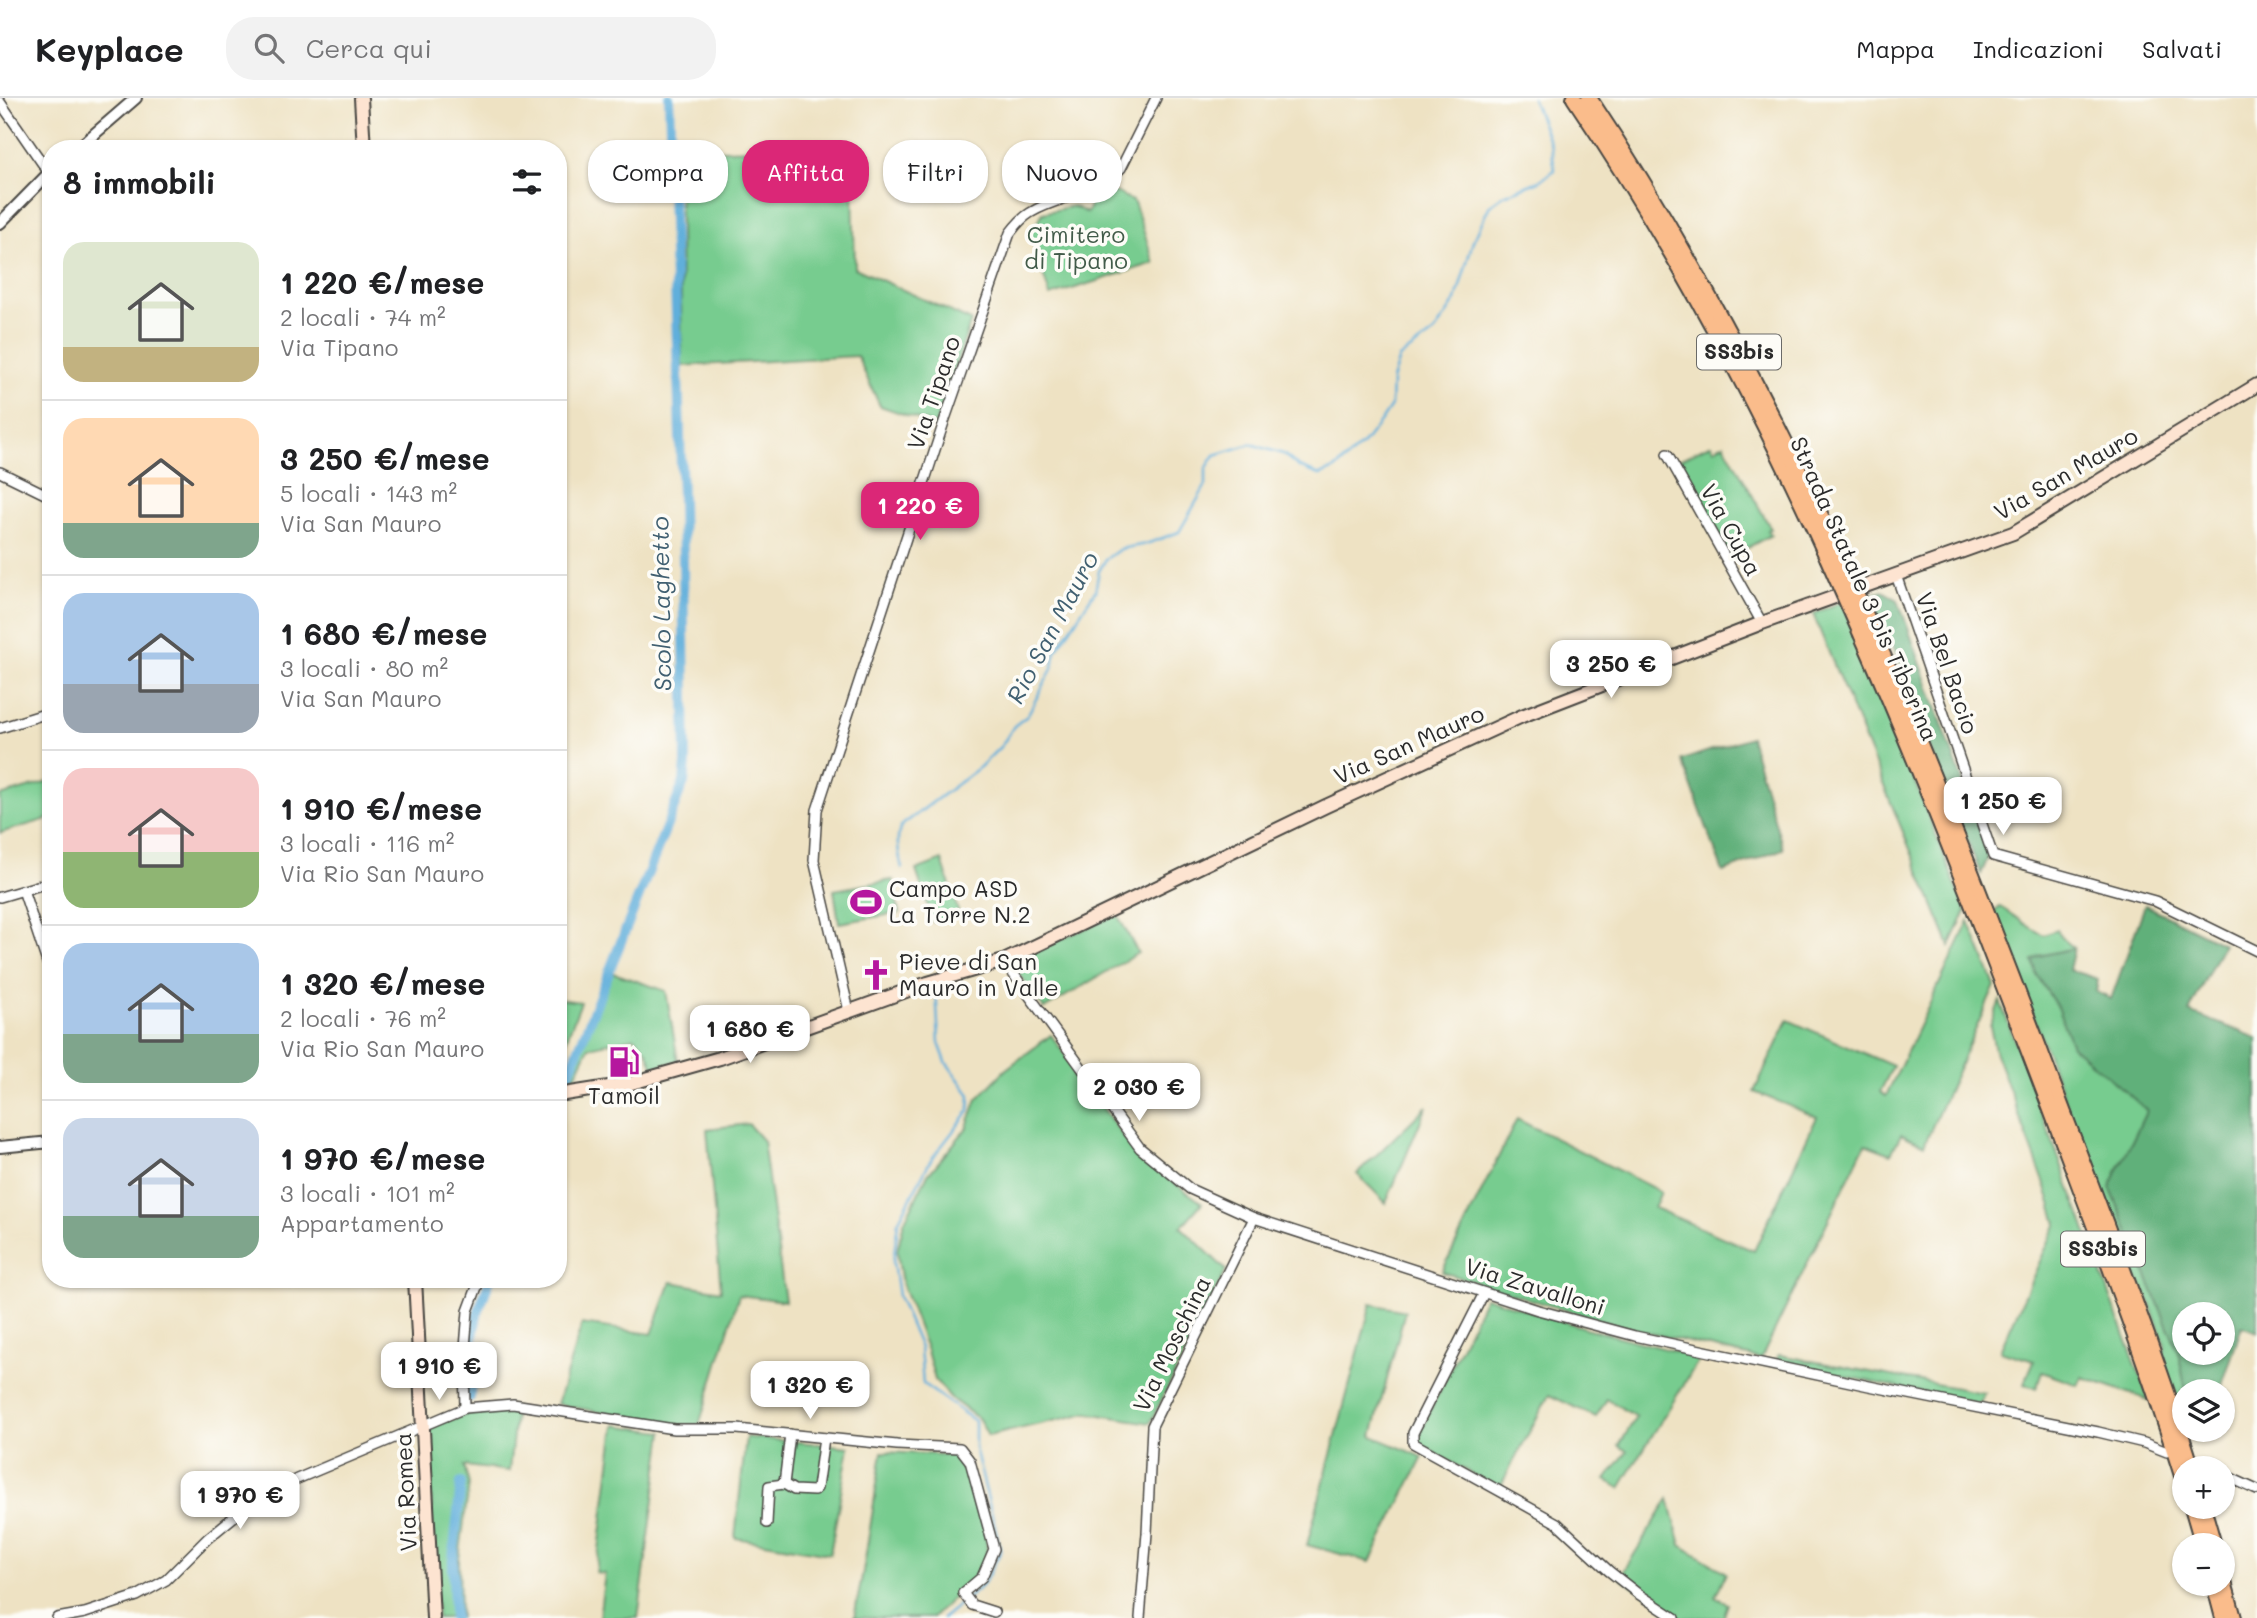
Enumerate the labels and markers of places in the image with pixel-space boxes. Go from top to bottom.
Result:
pin: 1 220 € [855,482,985,542]
pin: 3 250 € [1546,640,1676,700]
pin: 1 250 € [1938,778,2068,837]
place label: Campo ASD La Torre N.2 [889,873,1031,929]
sports icon: Campo ASD La Torre N.2 [849,885,883,919]
place label: Pieve di San Mauro in Valle [899,946,1059,1002]
church icon: Pieve di San Mauro in Valle [859,958,893,992]
pin: 1 680 € [685,1006,815,1065]
fuel station icon: Tamoil [607,1045,641,1079]
pin: 2 030 € [1074,1063,1204,1123]
place label: Tamoil [588,1080,660,1110]
pin: 1 910 € [374,1342,504,1402]
pin: 1 320 € [745,1362,875,1421]
pin: 1 970 € [175,1472,305,1531]

